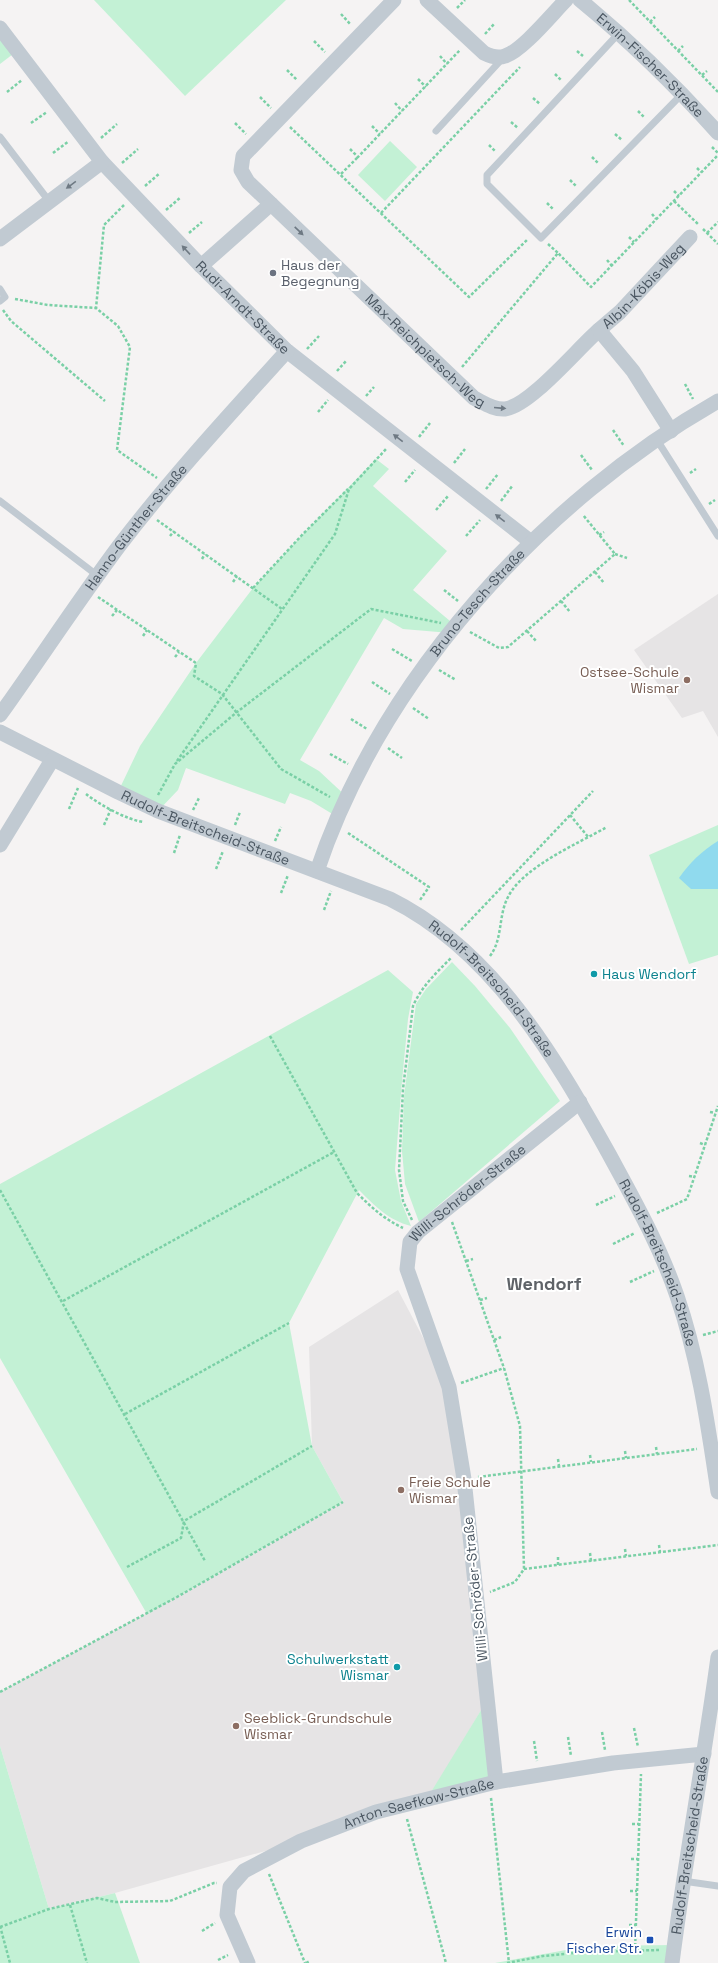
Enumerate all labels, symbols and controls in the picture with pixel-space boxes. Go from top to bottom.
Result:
street label: Erwin-Fischer-Straße [593,9,708,121]
one-way arrow [65,181,76,189]
one-way arrow [294,226,304,235]
street label: Albin-Köbis-Weg [598,239,689,332]
one-way arrow [181,245,191,255]
place label: Haus der Begegnung [281,256,359,290]
street label: Rudi-Arndt-Straße [192,257,294,358]
marker: Haus der Begegnung [268,268,278,278]
street label: Max-Reichpietsch-Weg [361,290,488,411]
one-way arrow [494,404,506,411]
one-way arrow [392,434,403,443]
street label: Hanno-Günther-Straße [81,460,191,594]
one-way arrow [495,514,506,522]
street label: Bruno-Tesch-Straße [426,545,529,660]
place label: Ostsee-Schule Wismar [580,663,679,697]
marker: Ostsee-Schule Wismar [682,675,692,685]
street label: Rudolf-Breitscheid-Straße [118,786,292,869]
street label: Rudolf-Breitscheid-Straße [425,916,558,1061]
place label: Haus Wendorf [602,965,697,983]
marker: Haus Wendorf [589,969,599,979]
street label: Willi-Schröder-Straße [405,1140,529,1245]
street label: Rudolf-Breitscheid-Straße [615,1176,700,1348]
district label: Wendorf [506,1272,582,1295]
place label: Freie Schule Wismar [409,1473,491,1507]
marker: Freie Schule Wismar [396,1485,406,1495]
street label: Willi-Schröder-Straße [458,1516,492,1662]
place label: Schulwerkstatt Wismar [287,1650,389,1684]
marker: Schulwerkstatt Wismar [392,1662,402,1672]
place label: Seeblick-Grundschule Wismar [244,1709,392,1743]
marker: Seeblick-Grundschule Wismar [231,1721,241,1731]
street label: Rudolf-Breitscheid-Straße [667,1755,712,1936]
street label: Anton-Saefkow-Straße [340,1774,496,1833]
place label: Erwin Fischer Str. [567,1923,642,1957]
marker: Erwin Fischer Str. [645,1935,655,1945]

